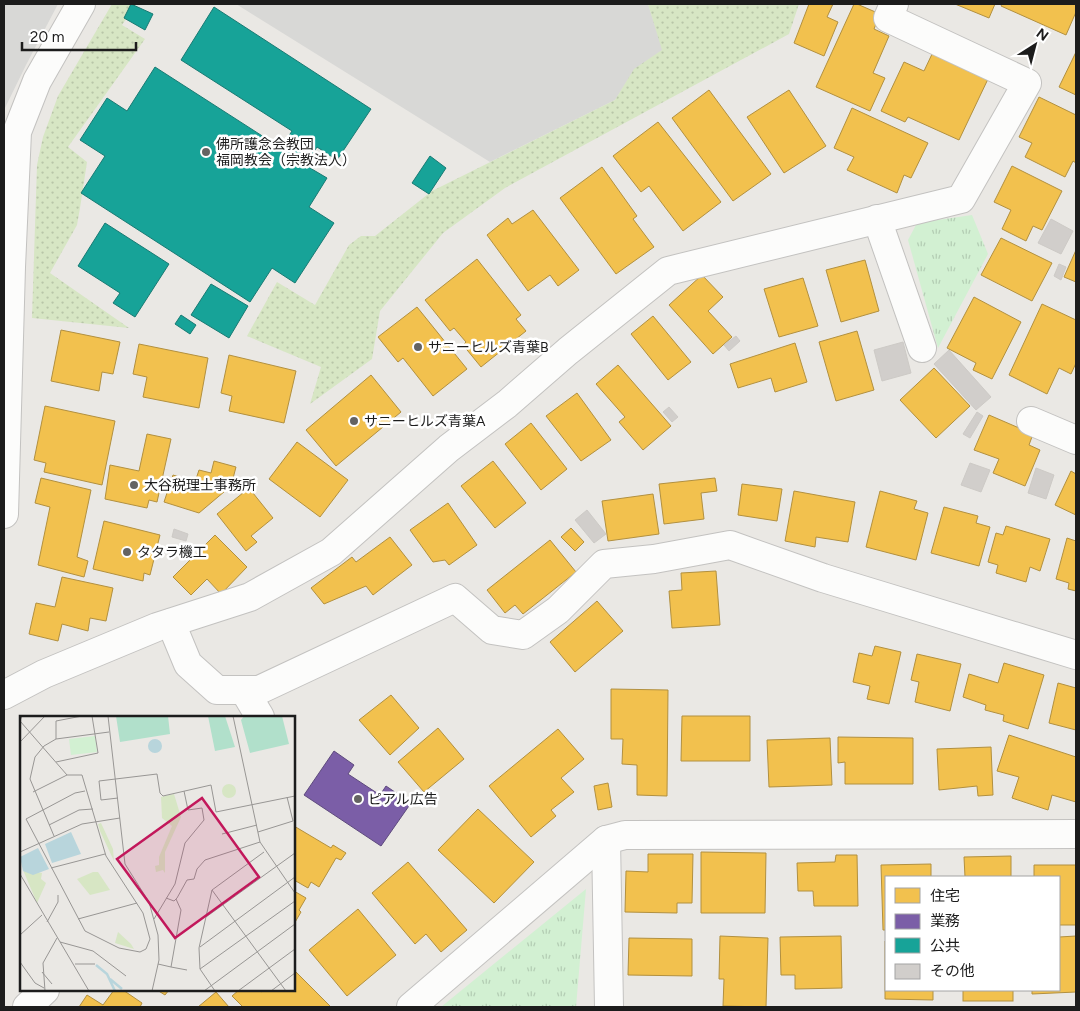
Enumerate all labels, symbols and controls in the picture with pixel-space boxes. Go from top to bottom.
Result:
scale bar [22,20,136,52]
north arrow [1010,20,1060,70]
text: N [1033,25,1052,45]
text: 20 m [30,28,64,46]
place label: 佛所護念会教団 福岡教会（宗教法人） [216,136,356,169]
marker: 佛所護念会教団 福岡教会（宗教法人） [200,146,212,158]
place label: サニーヒルズ青葉B [428,339,549,356]
marker: サニーヒルズ青葉B [412,341,424,353]
place label: サニーヒルズ青葉A [364,413,486,430]
marker: サニーヒルズ青葉A [348,415,360,427]
place label: 大谷税理士事務所 [144,477,256,494]
marker: 大谷税理士事務所 [128,479,140,491]
place label: タタラ機工 [137,544,207,561]
marker: タタラ機工 [121,546,133,558]
inset map [20,716,295,991]
place label: ピアル広告 [368,791,438,808]
marker: ピアル広告 [352,793,364,805]
legend [885,876,1060,991]
text: 住宅 [930,887,960,905]
text: 業務 [930,912,960,930]
text: 公共 [930,937,960,955]
text: その他 [930,962,975,980]

